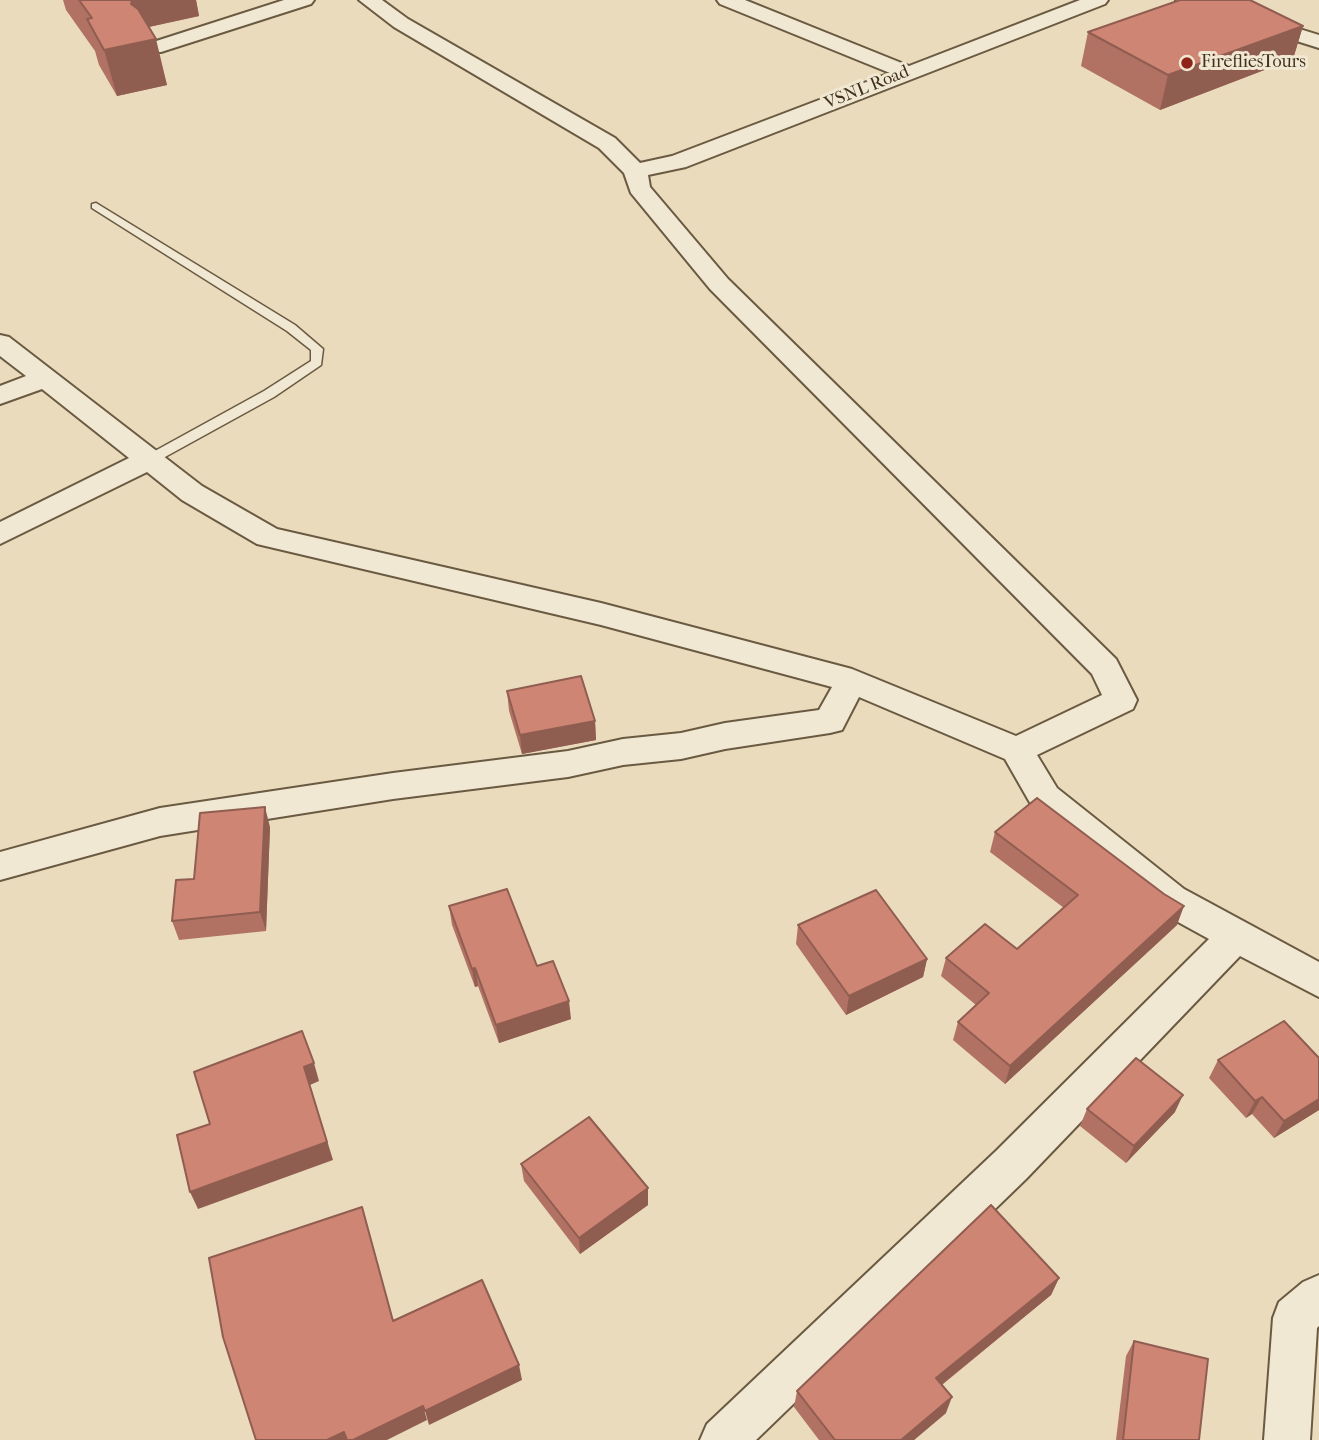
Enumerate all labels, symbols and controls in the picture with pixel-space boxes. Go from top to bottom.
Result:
place label: FirefliesTours [1201,52,1306,74]
marker: FirefliesTours [1179,55,1195,71]
street label: VSNL Road [821,61,913,115]

